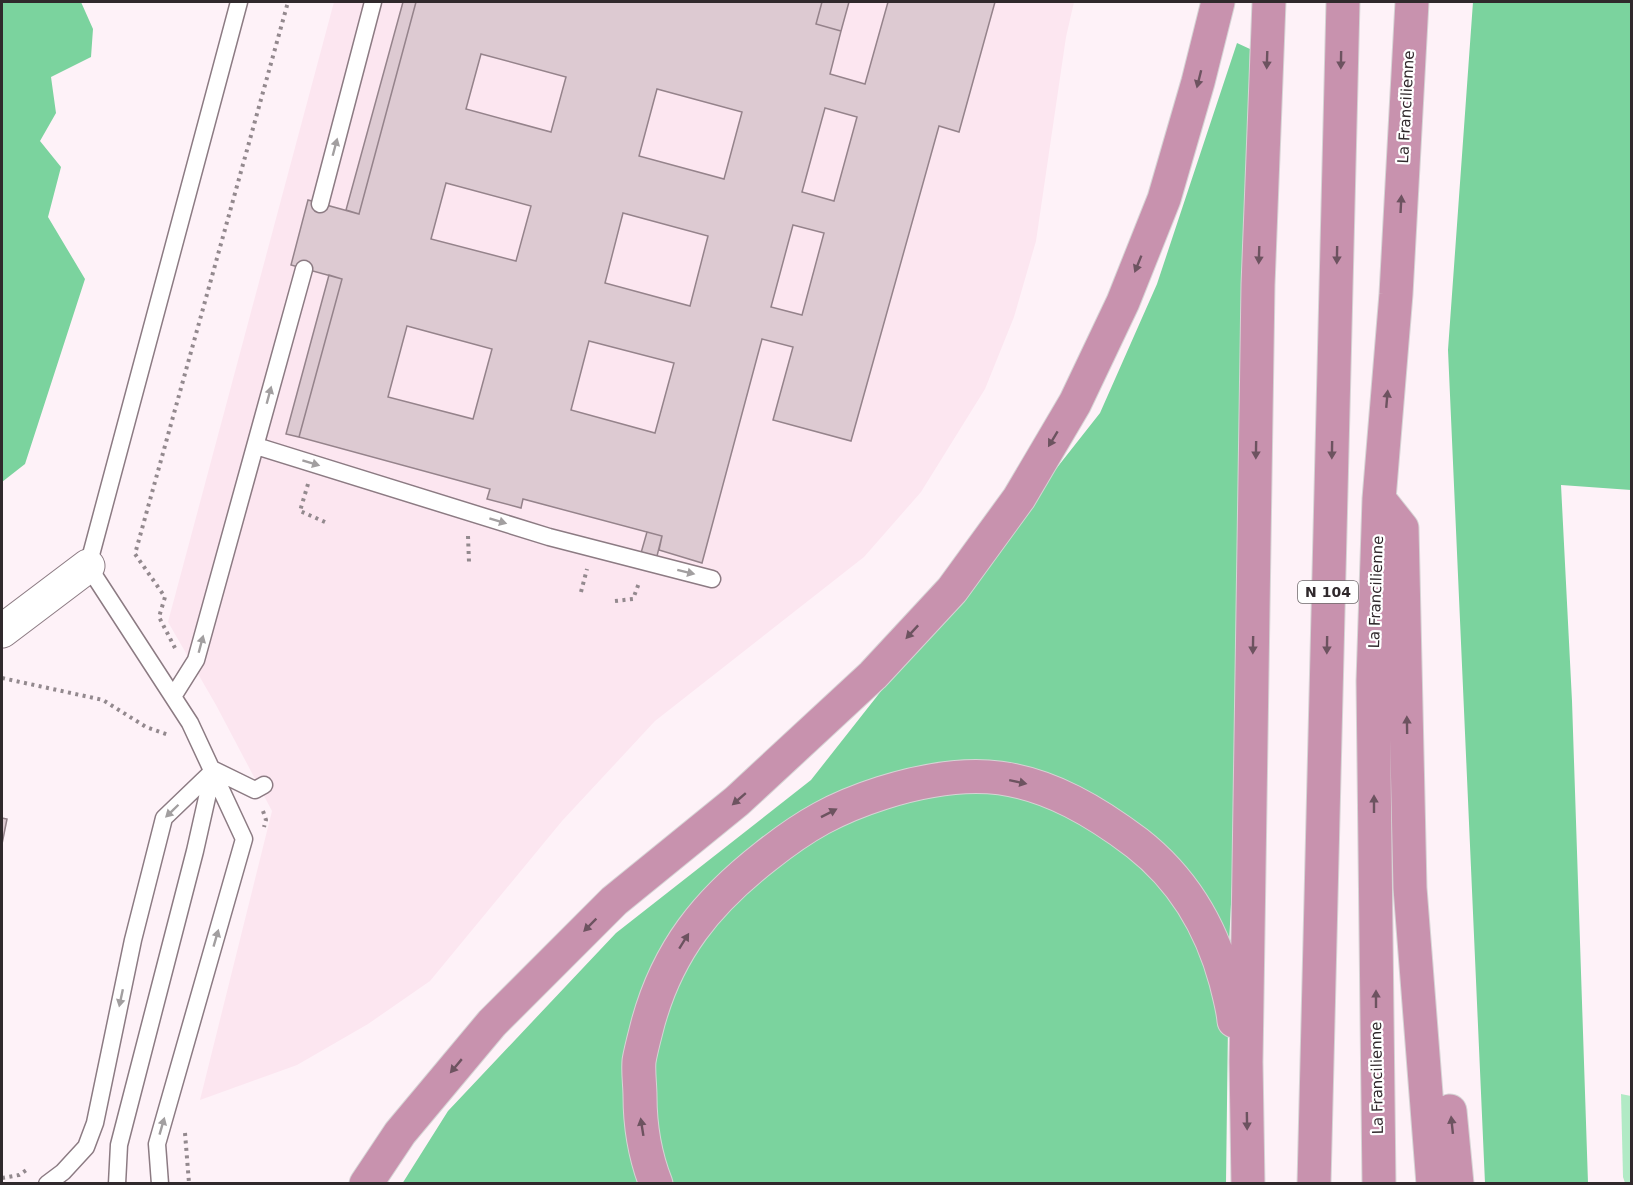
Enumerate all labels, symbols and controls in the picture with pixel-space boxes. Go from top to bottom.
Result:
one-way arrow [1262,50,1271,69]
one-way arrow [1337,50,1346,69]
street label: La Francilienne [1394,50,1418,164]
one-way arrow [1194,70,1203,88]
one-way arrow [331,138,341,156]
one-way arrow [1396,195,1406,214]
one-way arrow [1255,245,1264,264]
one-way arrow [1332,245,1341,264]
one-way arrow [1133,255,1143,273]
one-way arrow [265,386,274,404]
one-way arrow [1382,389,1392,408]
one-way arrow [1048,431,1059,447]
one-way arrow [1251,440,1260,459]
one-way arrow [1327,440,1337,459]
one-way arrow [302,459,320,468]
one-way arrow [489,517,507,526]
street label: La Francilienne [1365,535,1387,649]
one-way arrow [677,567,695,577]
road number: N 104 [1298,581,1358,603]
one-way arrow [905,625,919,640]
one-way arrow [197,635,206,653]
one-way arrow [1248,635,1257,654]
one-way arrow [1322,635,1332,654]
one-way arrow [1402,715,1411,734]
one-way arrow [1008,778,1027,787]
one-way arrow [731,793,747,806]
one-way arrow [1369,795,1379,814]
one-way arrow [164,804,179,818]
one-way arrow [820,809,837,818]
one-way arrow [583,918,597,933]
one-way arrow [212,929,221,947]
one-way arrow [678,933,689,949]
one-way arrow [116,989,125,1008]
one-way arrow [1371,990,1381,1009]
street label: La Francilienne [1367,1021,1387,1135]
one-way arrow [450,1059,462,1074]
one-way arrow [1242,1111,1252,1130]
one-way arrow [1447,1116,1456,1135]
one-way arrow [158,1117,167,1135]
one-way arrow [638,1117,647,1136]

